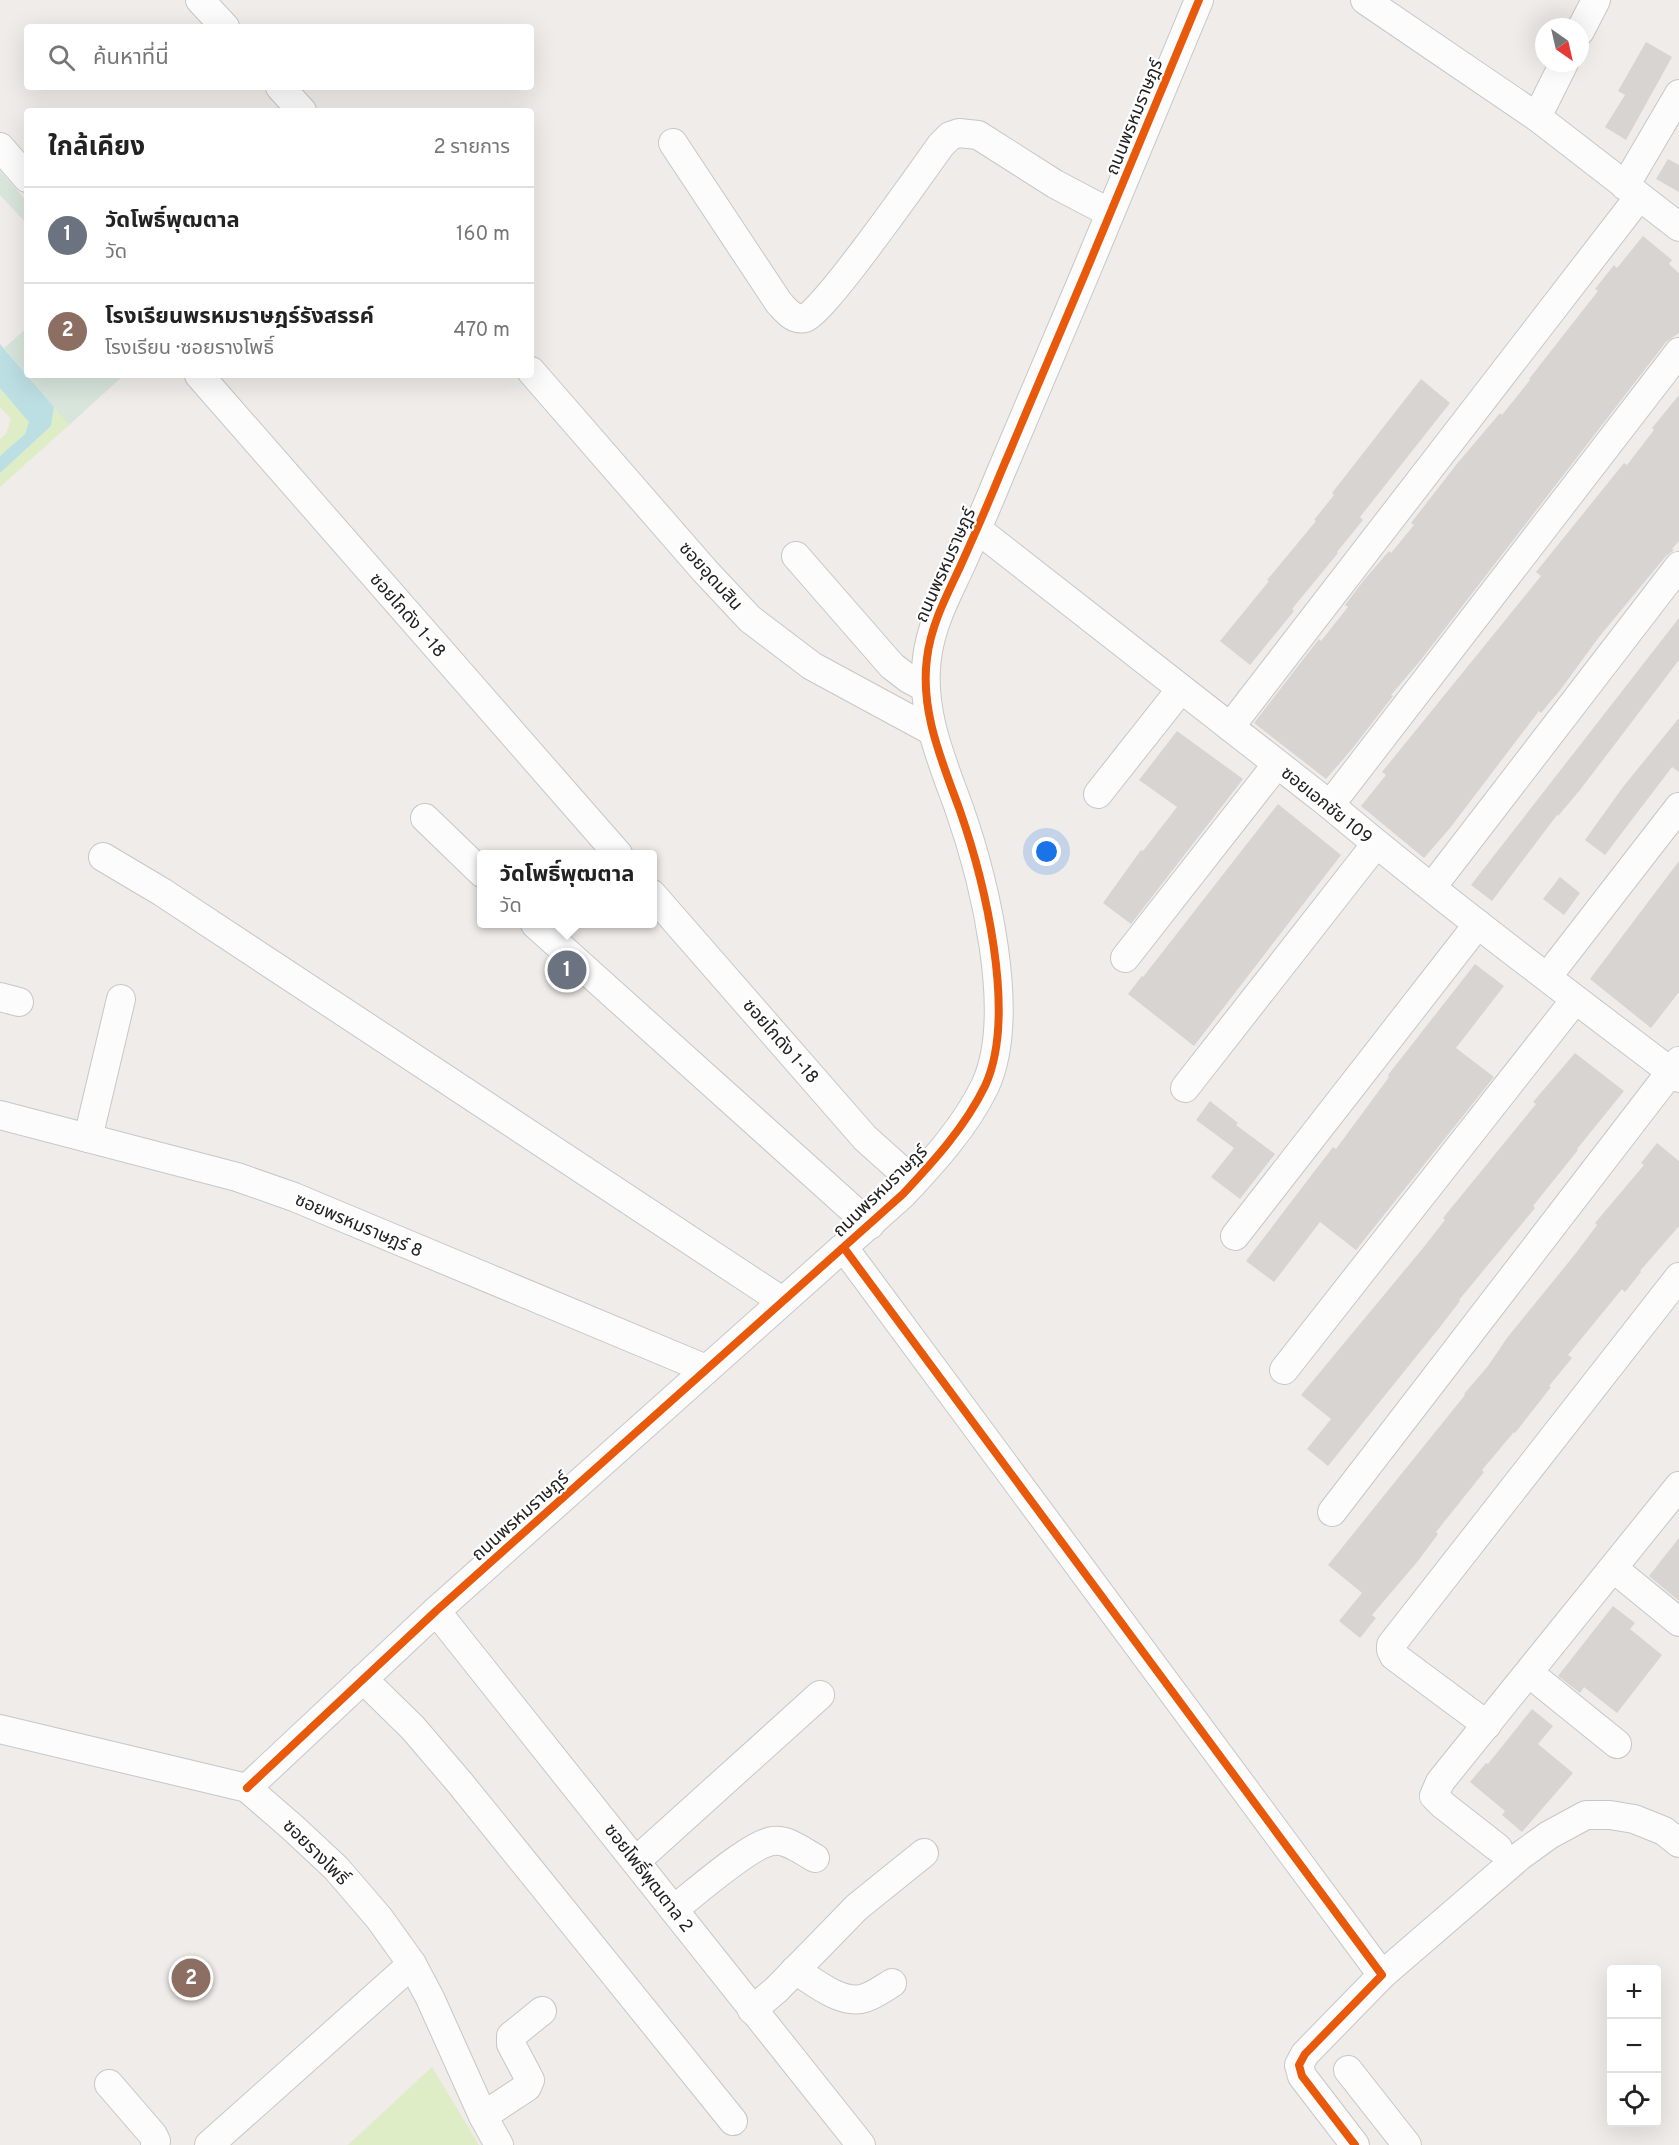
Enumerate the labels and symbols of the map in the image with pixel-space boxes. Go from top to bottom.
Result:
north arrow [1535,18,1589,72]
street label: ถนนพรหมราษฎร์ [1102,55,1169,179]
street label: ถนนพรหมราษฎร์ [911,504,982,627]
street label: ซอยอุดมสิน [673,538,747,616]
street label: ซอยโกดัง 1-18 [364,569,450,663]
street label: ซอยเอกชัย 109 [1276,762,1376,850]
your location [1032,837,1061,866]
pin: 1 [548,948,586,992]
street label: ซอยโกดัง 1-18 [737,995,823,1089]
street label: ถนนพรหมราษฎร์ [829,1140,934,1243]
street label: ซอยพรหมราษฎร์ 8 [291,1189,426,1264]
street label: ถนนพรหมราษฎร์ [468,1467,575,1567]
street label: ซอยรางโพธิ์ [277,1814,354,1891]
street label: ซอยโพธิ์พุฒตาล 2 [598,1819,698,1938]
pin: 2 [172,1956,210,2000]

